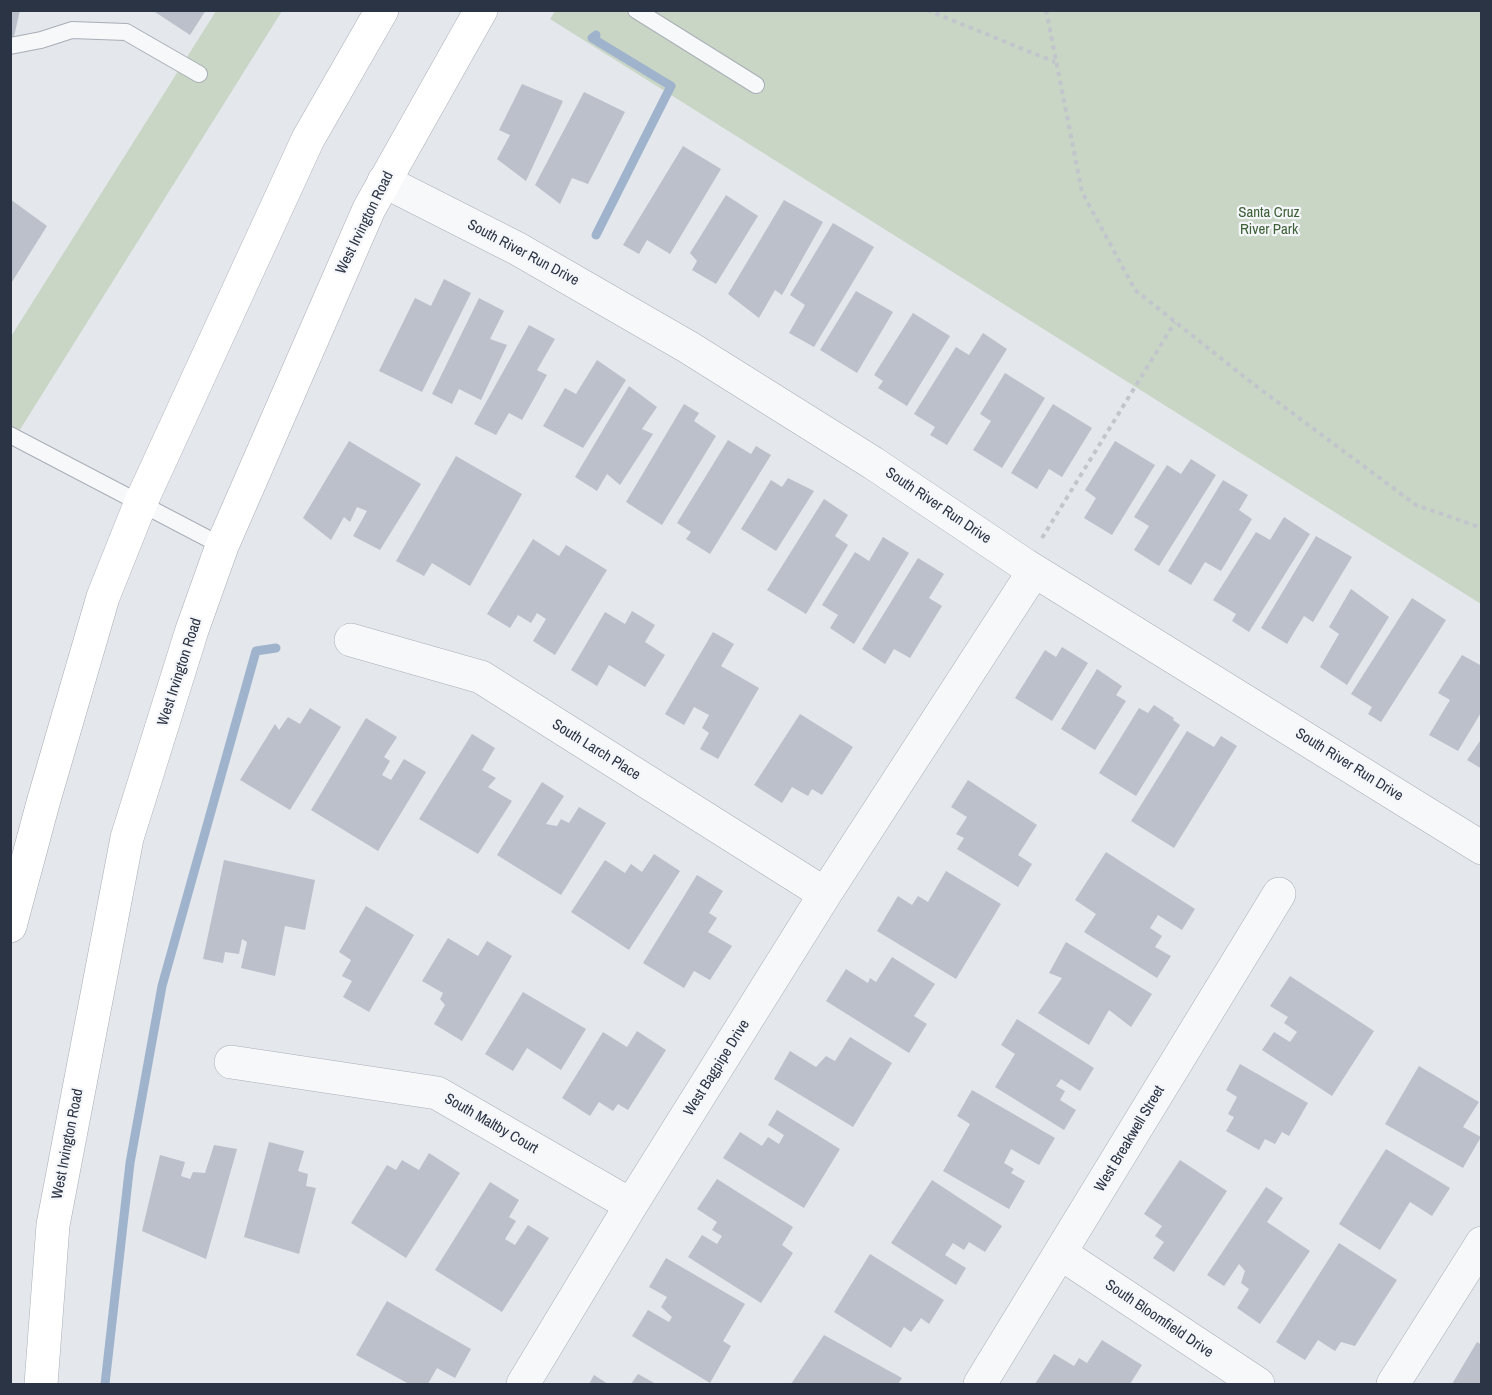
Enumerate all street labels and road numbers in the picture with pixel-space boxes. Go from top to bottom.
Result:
street label: West Irvington Road [332,169,398,277]
street label: South River Run Drive [464,216,582,290]
street label: South River Run Drive [882,464,994,548]
street label: West Irvington Road [154,616,206,728]
street label: South Larch Place [549,716,643,784]
street label: South River Run Drive [1292,725,1406,805]
street label: West Bagpipe Drive [680,1017,754,1119]
street label: West Breakwell Street [1091,1083,1169,1195]
street label: West Irvington Road [48,1087,88,1201]
street label: South Maltby Court [441,1090,541,1158]
street label: South Bloomfield Drive [1102,1276,1216,1362]

